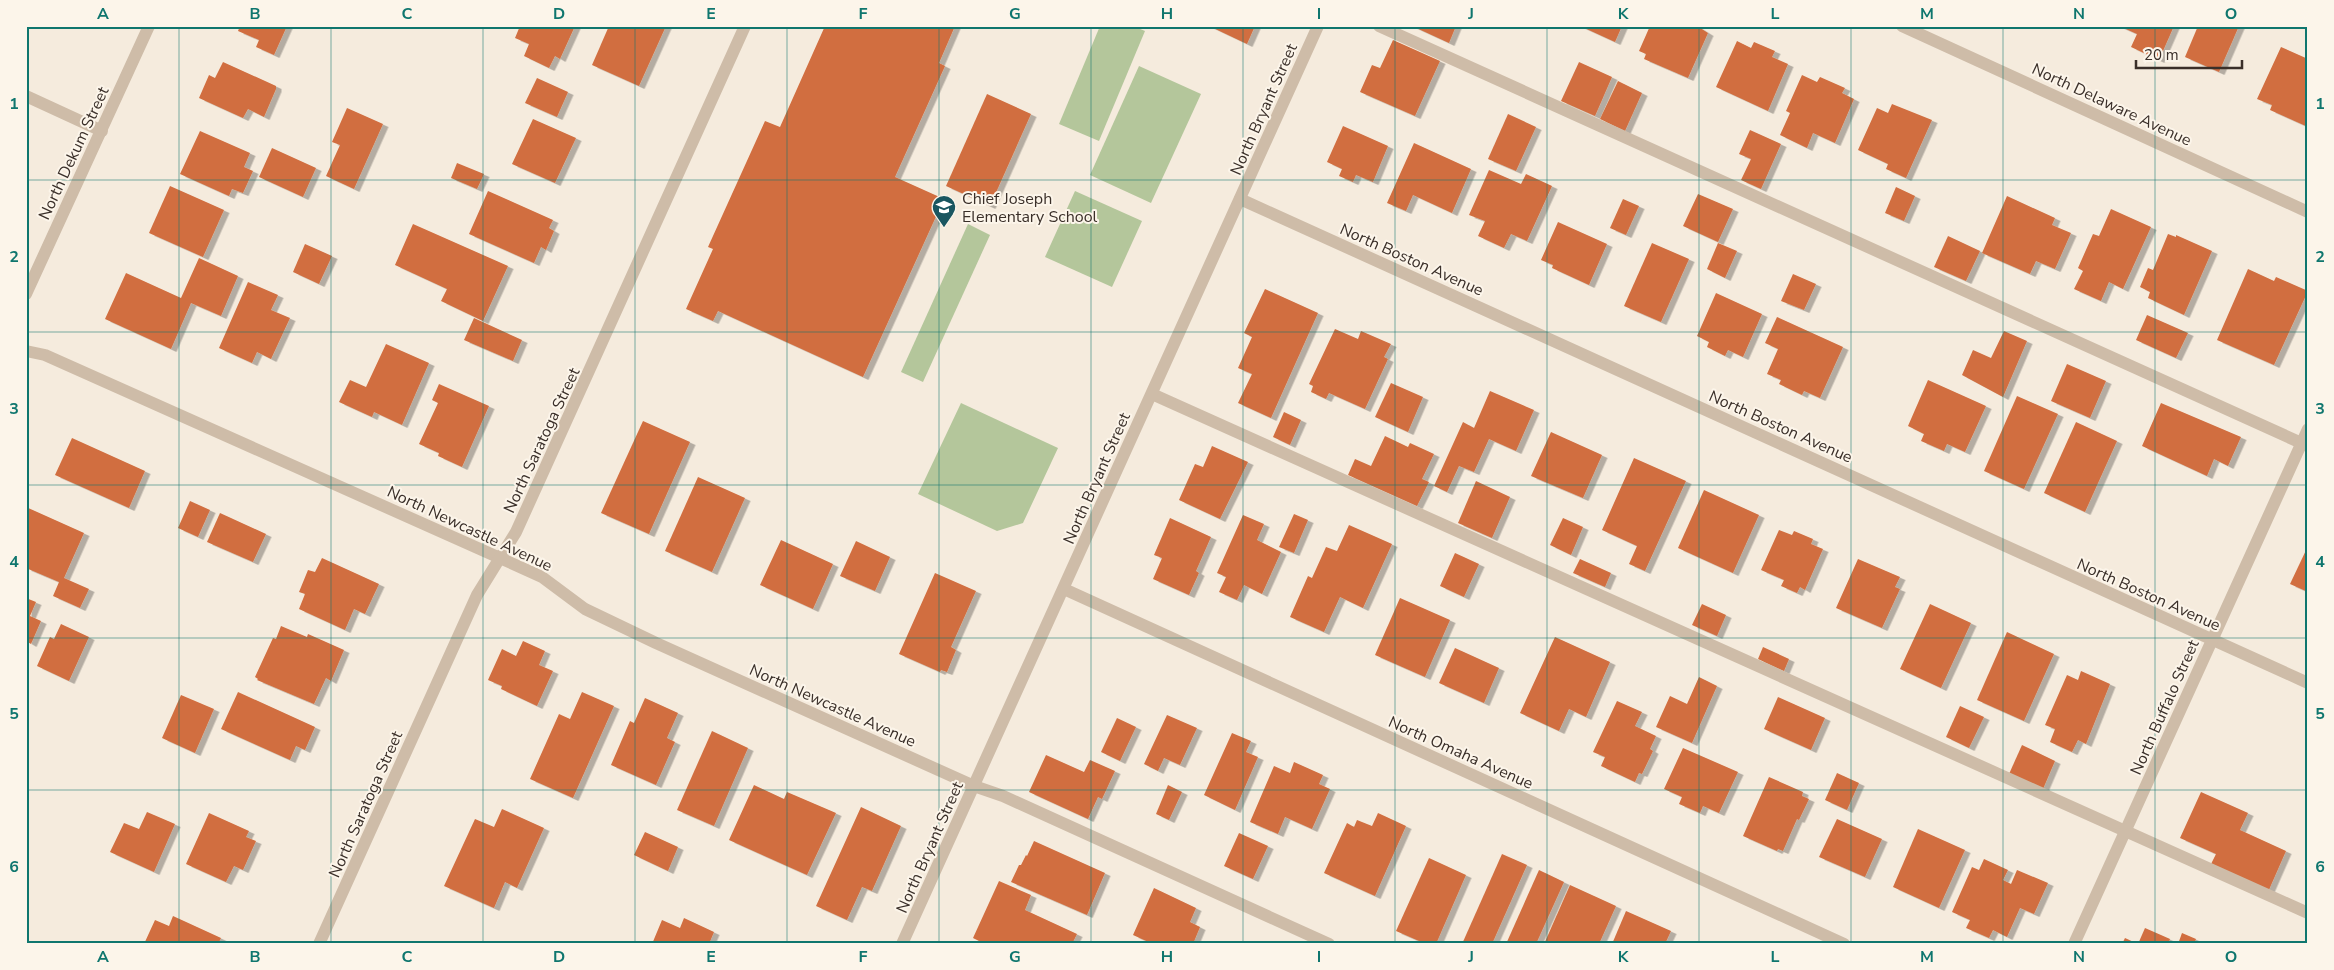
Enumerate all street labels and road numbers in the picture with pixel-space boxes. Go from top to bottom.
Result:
street label: North Bryant Street [1225,40,1303,179]
street label: North Delaware Avenue [2028,58,2195,152]
street label: North Dekum Street [33,83,115,224]
street label: North Boston Avenue [1336,218,1487,302]
street label: North Saratoga Street [499,364,585,517]
street label: North Boston Avenue [1705,385,1856,469]
street label: North Bryant Street [1058,409,1136,548]
street label: North Newcastle Avenue [383,481,556,577]
street label: North Boston Avenue [2073,553,2224,637]
street label: North Buffalo Street [2125,636,2205,778]
street label: North Newcastle Avenue [746,659,919,753]
street label: North Omaha Avenue [1385,711,1536,795]
street label: North Saratoga Street [324,727,408,881]
street label: North Bryant Street [891,778,969,917]

